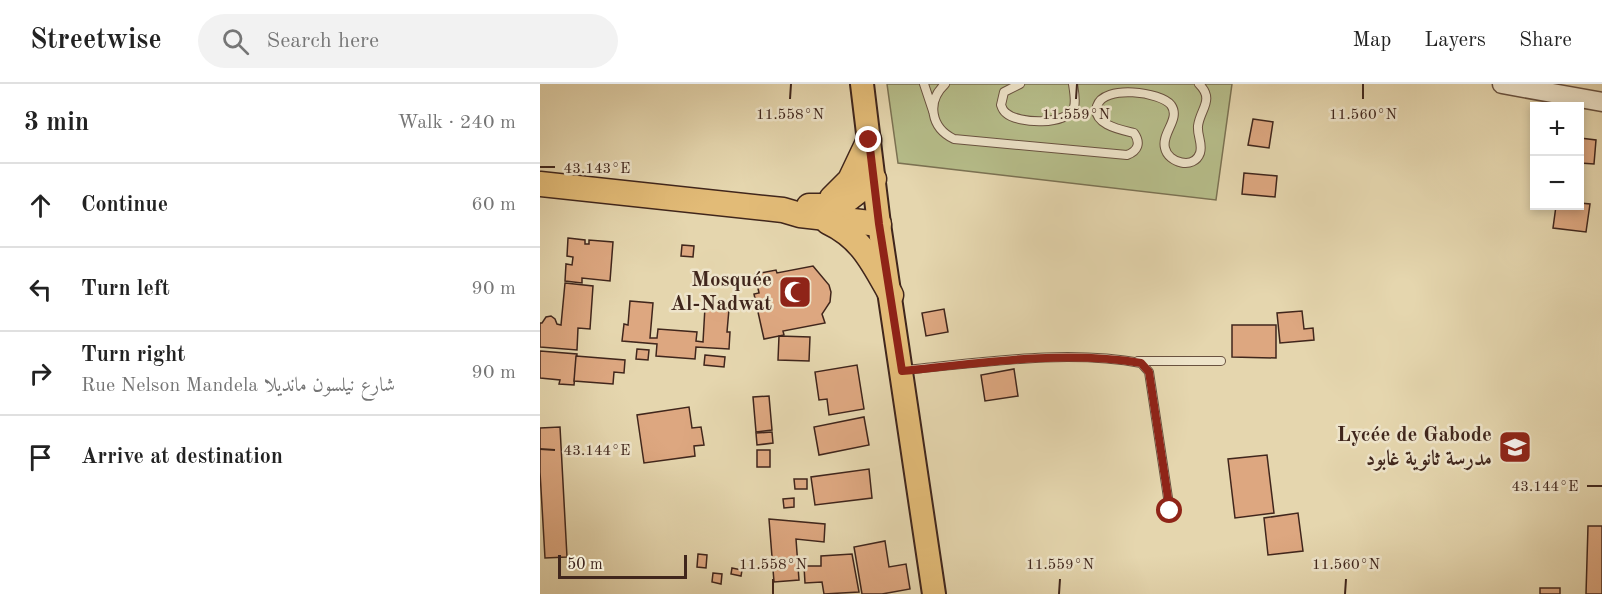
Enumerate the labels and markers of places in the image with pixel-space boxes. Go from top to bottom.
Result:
place label: Mosquée Al-Nadwat [670,270,772,315]
mosque icon: Mosquée Al-Nadwat [777,274,813,310]
place label: Lycée de Gabode مدرسة ثانوية غابود [1337,425,1492,471]
school or university icon: Lycée de Gabode مدرسة ثانوية غابود [1497,429,1533,465]

